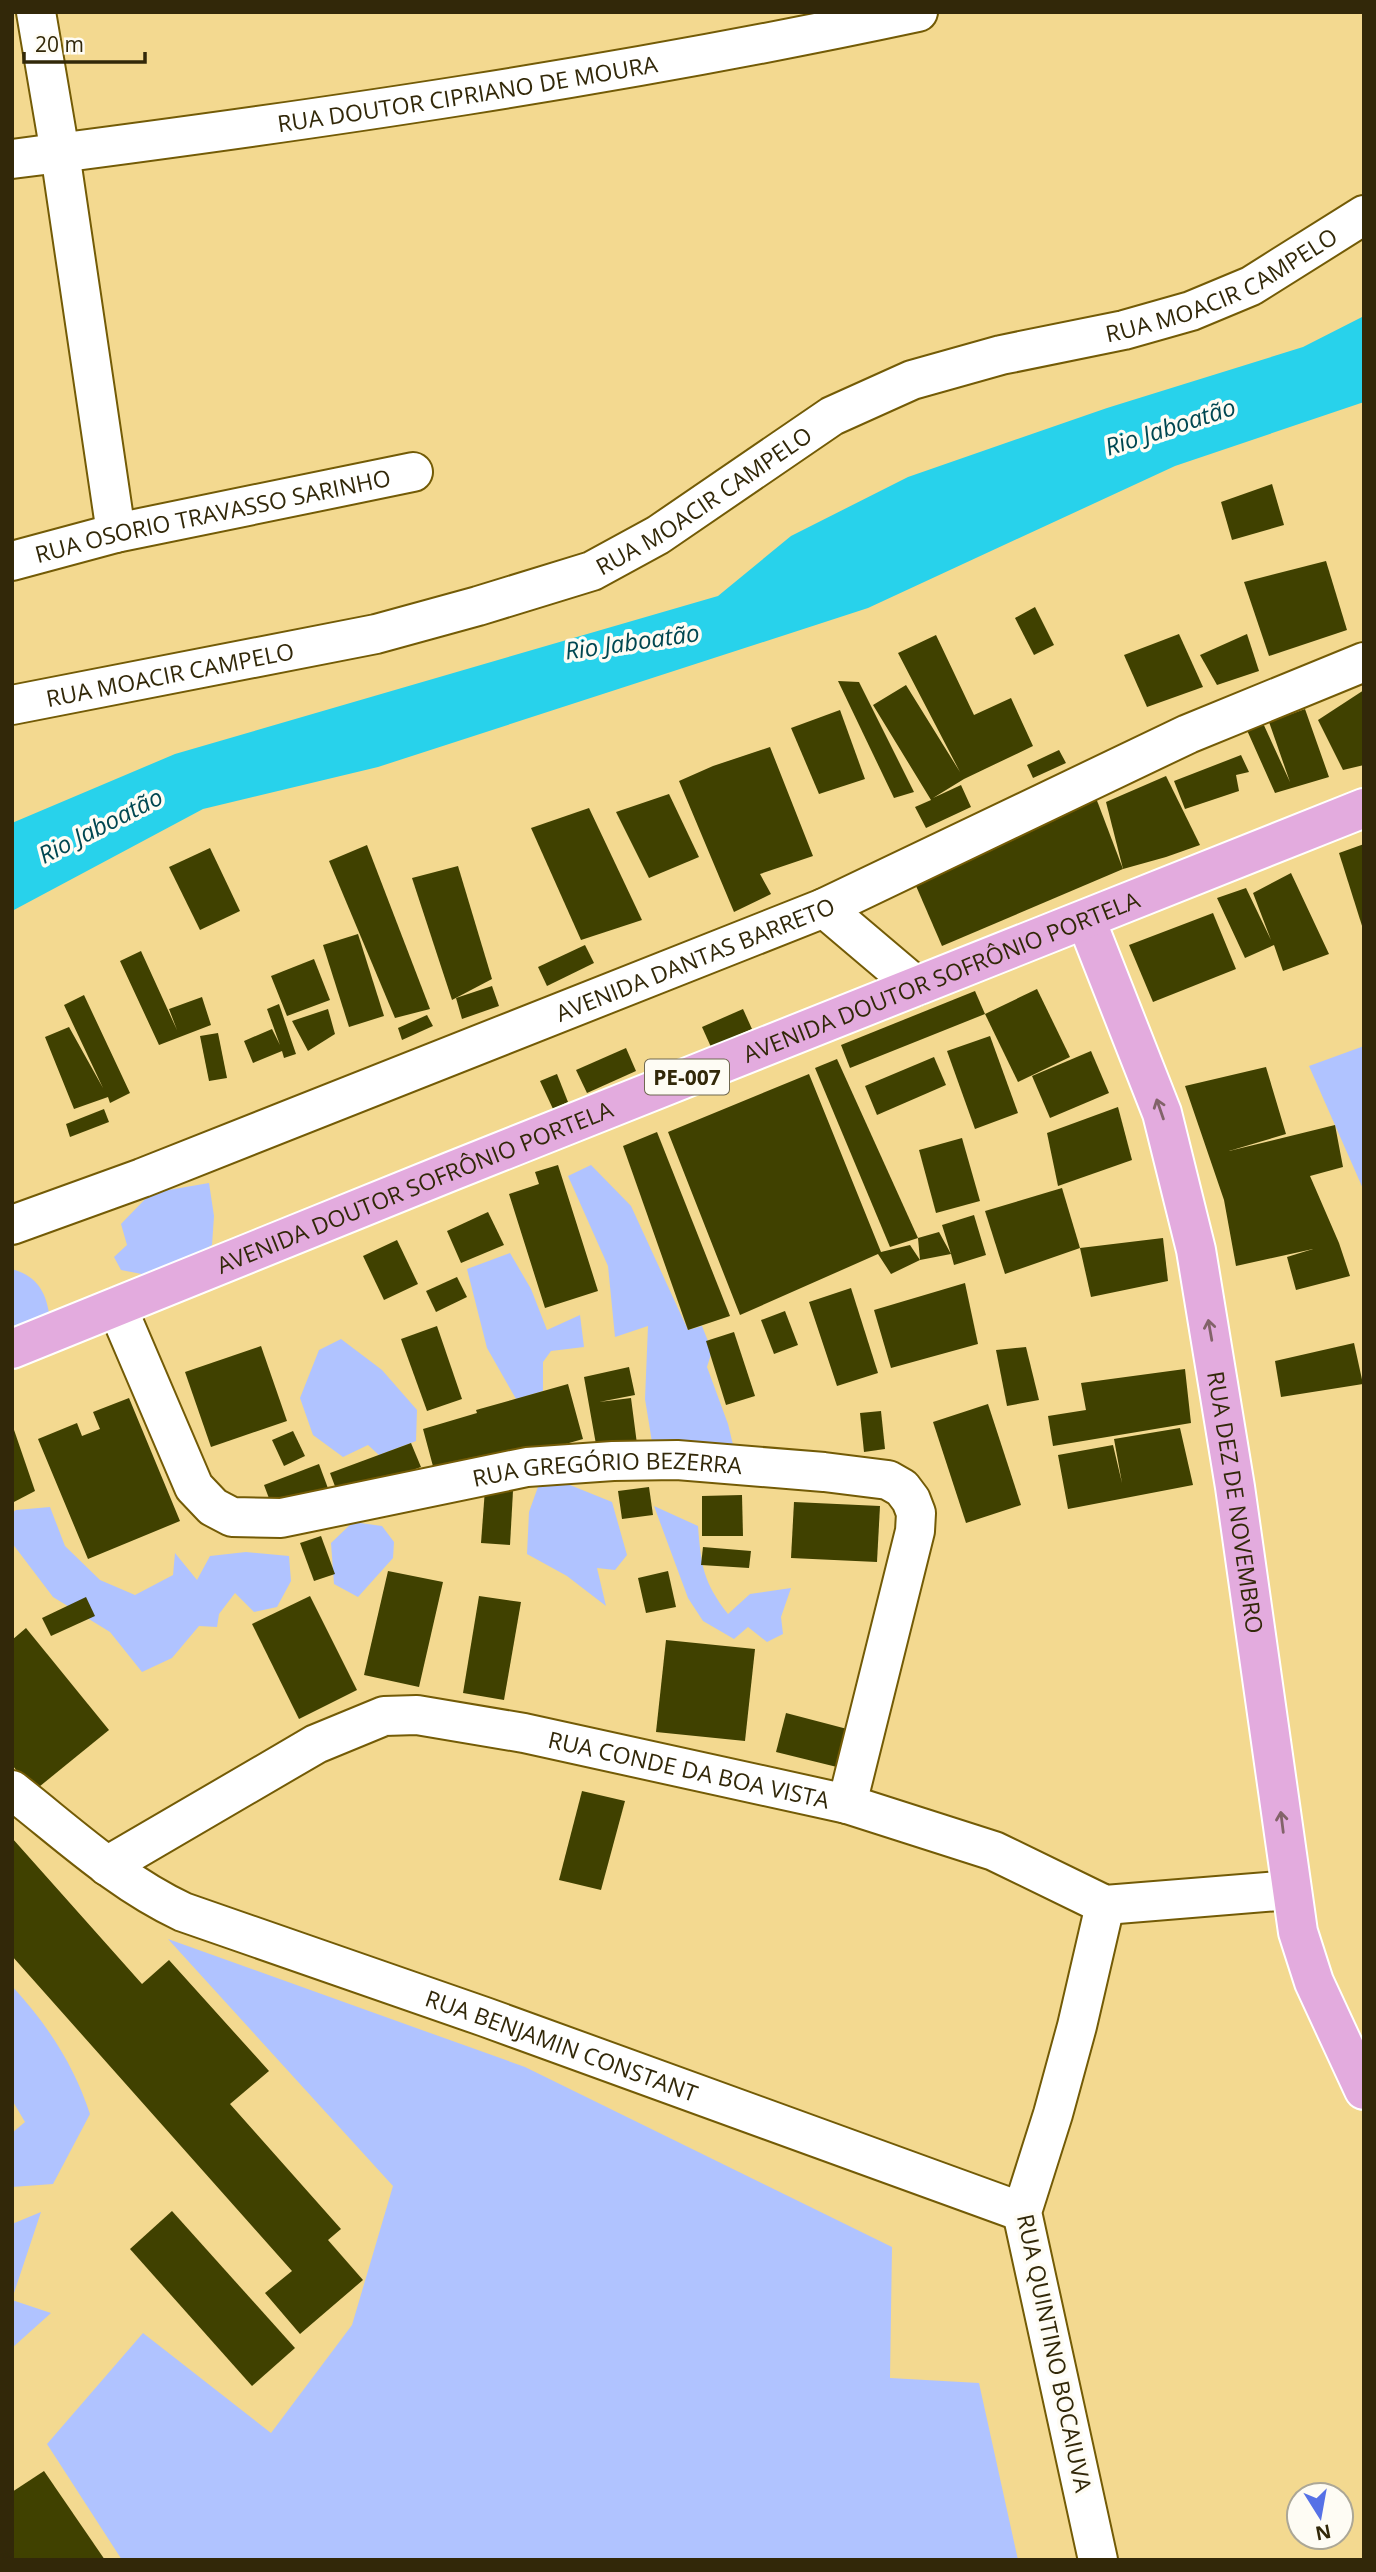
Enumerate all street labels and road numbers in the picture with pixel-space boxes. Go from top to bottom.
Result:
street label: RUA DOUTOR CIPRIANO DE MOURA [275,47,660,139]
street label: RUA MOACIR CAMPELO [1103,220,1343,349]
street label: RUA MOACIR CAMPELO [590,419,818,582]
street label: RUA OSORIO TRAVASSO SARINHO [31,461,393,570]
street label: RUA MOACIR CAMPELO [43,634,297,714]
street label: AVENIDA DOUTOR SOFRÔNIO PORTELA [738,883,1144,1070]
street label: AVENIDA DANTAS BARRETO [551,889,840,1029]
road number: PE-007 [645,1060,729,1094]
street label: AVENIDA DOUTOR SOFRÔNIO PORTELA [212,1093,618,1281]
street label: RUA DEZ DE NOVEMBRO [1200,1369,1272,1636]
street label: RUA GREGÓRIO BEZERRA [469,1444,744,1494]
street label: RUA CONDE DA BOA VISTA [545,1723,833,1816]
street label: RUA BENJAMIN CONSTANT [421,1982,703,2109]
street label: RUA QUINTINO BOCAIUVA [1010,2211,1100,2495]

